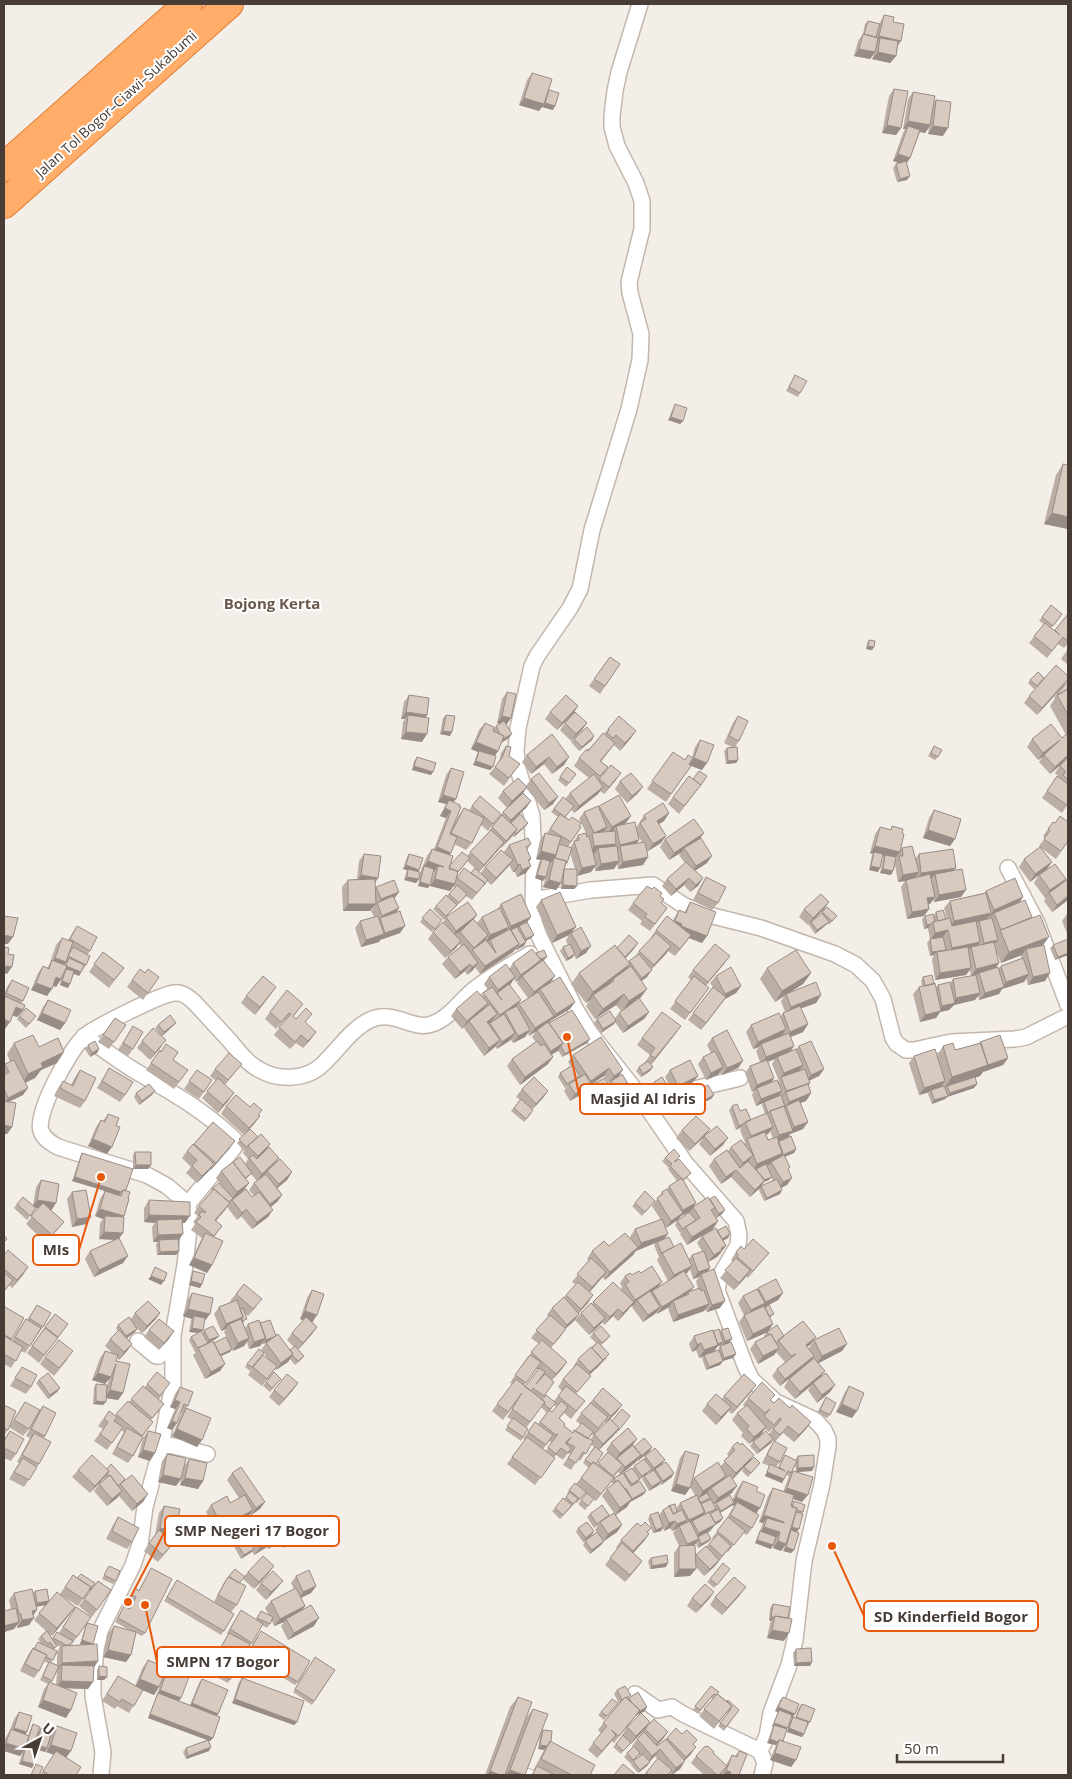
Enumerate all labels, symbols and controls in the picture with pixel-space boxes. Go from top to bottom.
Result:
street label: Jalan Tol Bogor–Ciawi–Sukabumi [29,26,200,183]
district label: Bojong Kerta [224,593,320,613]
callout: Masjid Al Idris [580,1084,705,1114]
text: Masjid Al Idris [590,1088,696,1108]
callout: MIs [33,1235,79,1265]
text: MIs [43,1239,69,1259]
callout: SMP Negeri 17 Bogor [165,1516,339,1546]
text: SMP Negeri 17 Bogor [175,1520,329,1540]
callout: SD Kinderfield Bogor [864,1601,1038,1631]
text: SD Kinderfield Bogor [874,1606,1028,1626]
callout: SMPN 17 Bogor [157,1647,289,1677]
text: SMPN 17 Bogor [167,1651,280,1671]
north arrow [15,1714,65,1764]
text: U [39,1718,59,1739]
scale bar [897,1732,1003,1764]
text: 50 m [904,1738,939,1758]

